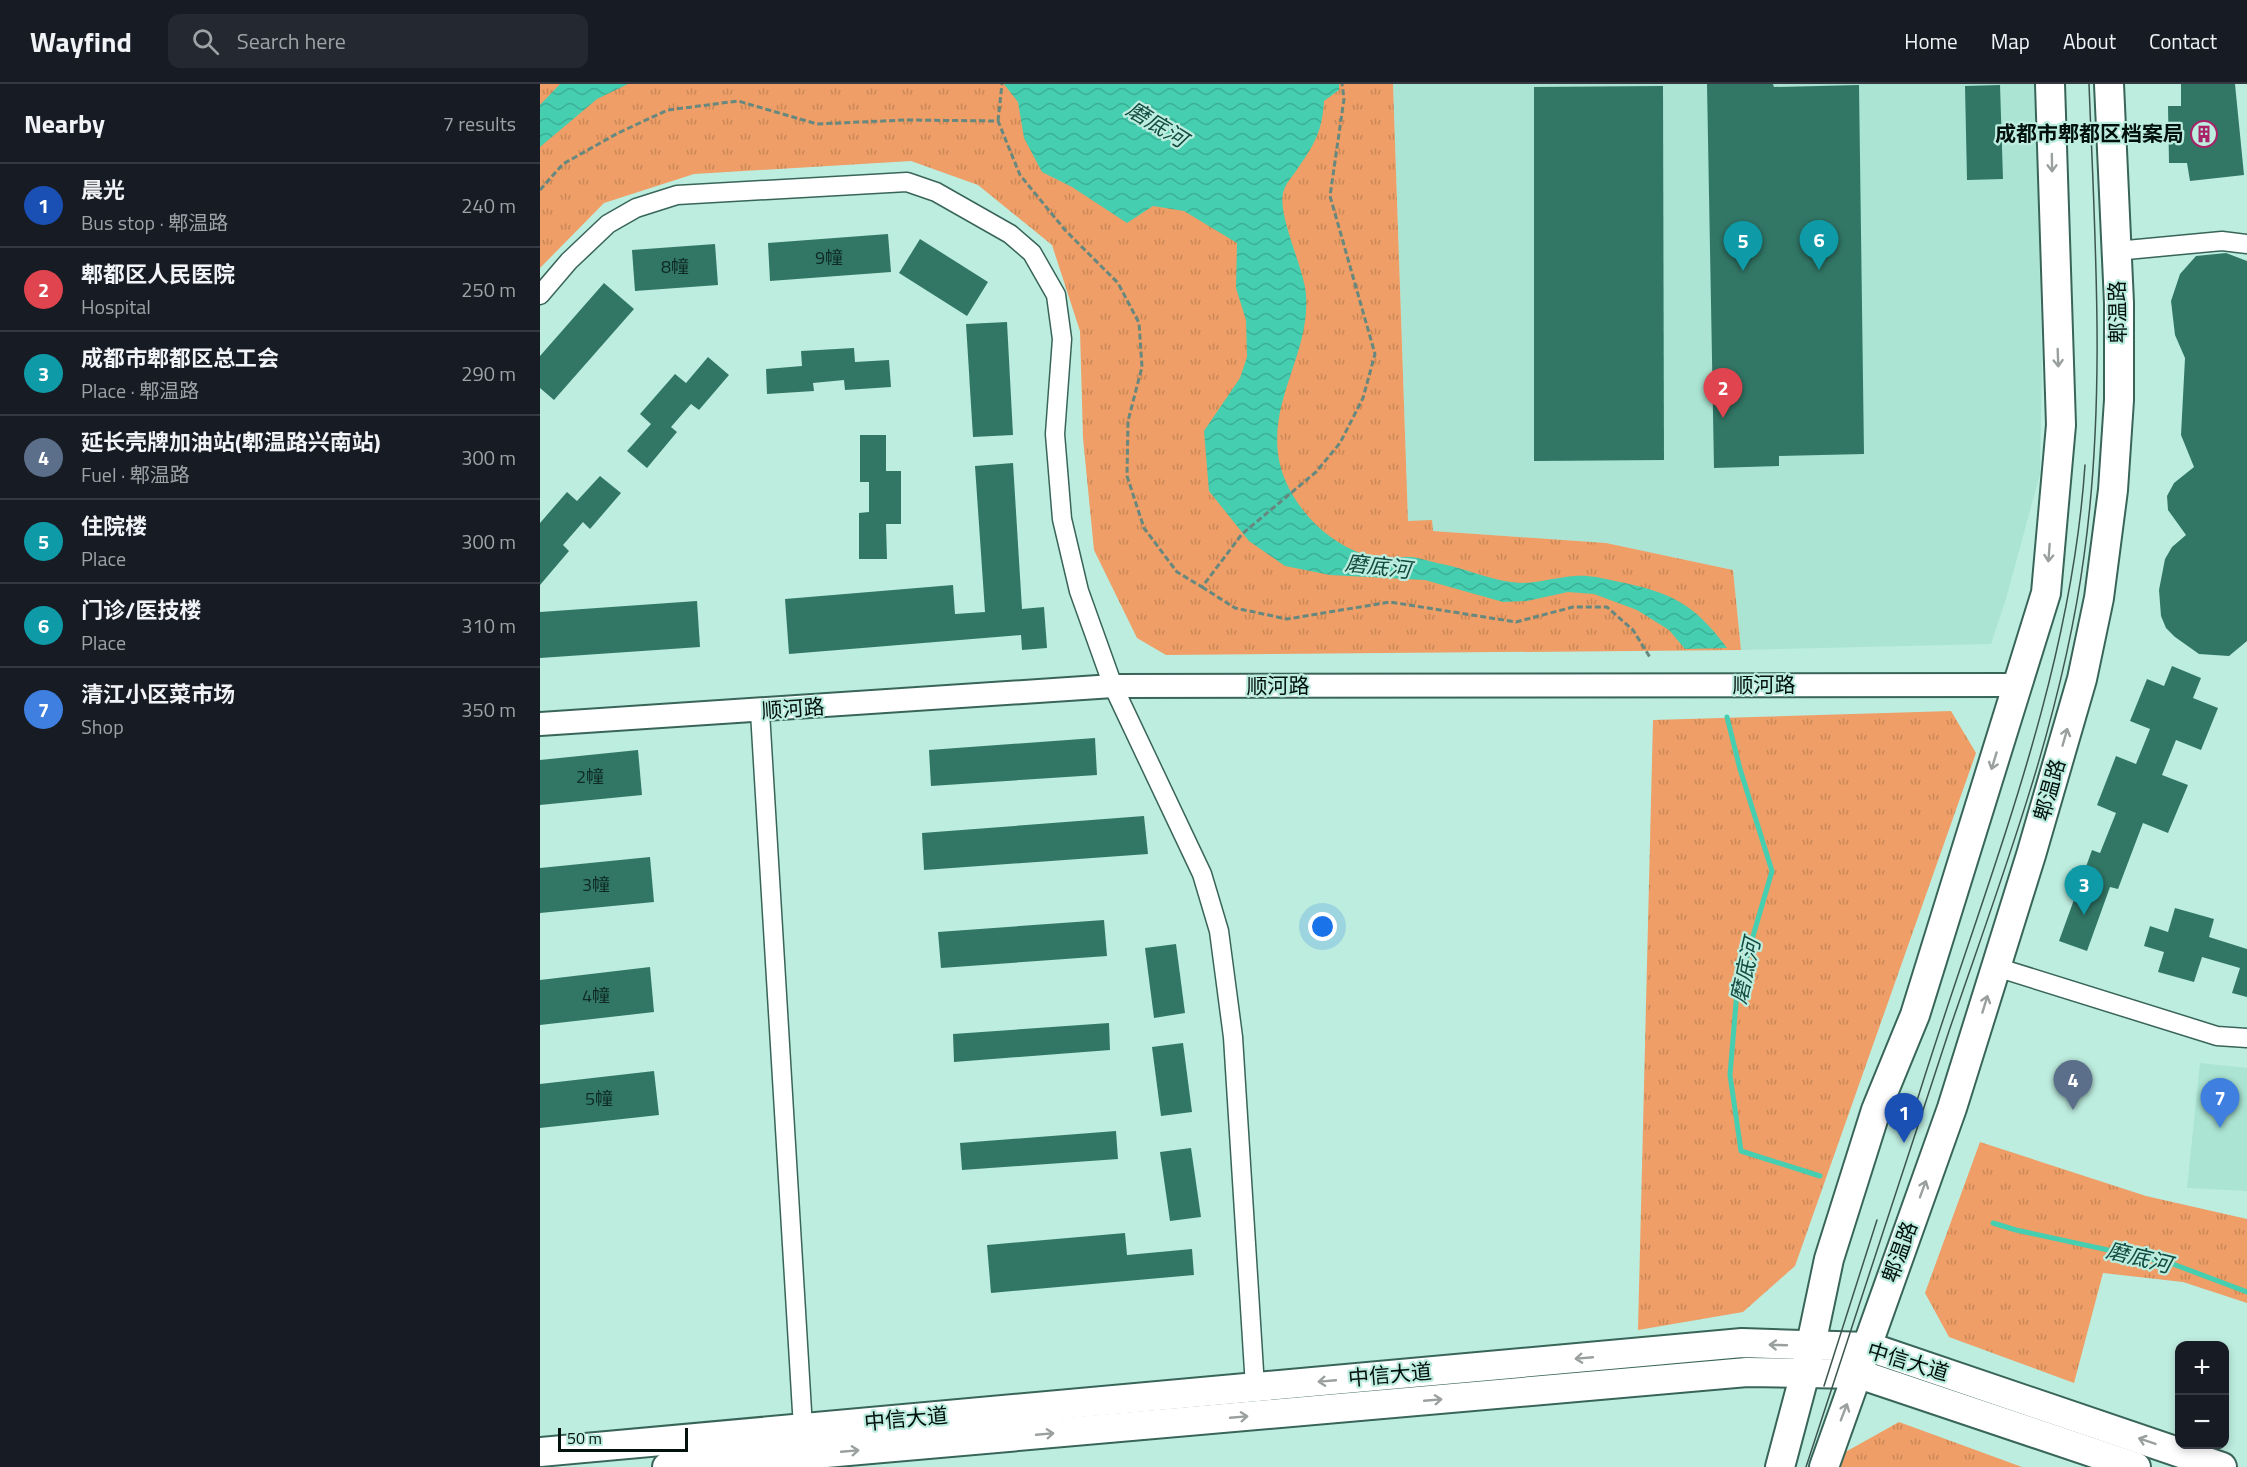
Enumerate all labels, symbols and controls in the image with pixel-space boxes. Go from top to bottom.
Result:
search box [168,14,588,68]
text: Wayfind [30,20,132,63]
text: Search here [237,24,346,58]
icon: search [189,25,222,58]
text: Home [1904,25,1958,57]
text: Map [1991,25,2030,57]
text: About [2063,25,2116,57]
text: Contact [2149,25,2217,57]
water label: 磨底河 [1120,92,1197,158]
text: Nearby [24,104,105,143]
text: 7 results [443,108,516,139]
place label: 成都市郫都区档案局 [1995,117,2184,149]
building icon: 成都市郫都区档案局 [2189,119,2219,149]
one-way arrow [2046,153,2057,173]
text: 晨光 [81,173,125,207]
text: 1 [38,190,49,221]
text: 240 m [461,190,516,221]
text: Bus stop · 郫温路 [81,207,228,238]
pin: 6 [1800,220,1838,270]
pin: 5 [1724,222,1762,271]
house number: 9幢 [815,244,843,271]
house number: 8幢 [661,253,689,280]
text: 郫都区人民医院 [81,257,235,291]
text: 2 [38,274,49,305]
text: 250 m [461,274,516,305]
street label: 郫温路 [2100,280,2134,344]
text: Hospital [81,291,151,322]
text: 成都市郫都区总工会 [81,341,279,375]
one-way arrow [2053,348,2064,368]
text: 3 [38,358,49,389]
text: 290 m [461,358,516,389]
pin: 2 [1704,368,1742,418]
text: Place · 郫温路 [81,375,199,406]
text: 延长壳牌加油站(郫温路兴南站) [81,425,381,459]
text: 4 [38,442,49,473]
text: 300 m [461,442,516,473]
text: Fuel · 郫温路 [81,459,190,490]
text: 住院楼 [81,509,147,543]
text: 5 [38,526,49,557]
text: 300 m [461,526,516,557]
one-way arrow [2044,542,2055,562]
text: Place [81,543,126,574]
water label: 磨底河 [1343,545,1417,587]
text: 门诊/医技楼 [81,593,201,627]
text: 6 [38,610,49,641]
text: 310 m [461,610,516,641]
text: Place [81,627,126,658]
street label: 顺河路 [1733,668,1796,700]
street label: 顺河路 [1247,669,1310,701]
text: 清江小区菜市场 [81,677,235,711]
street label: 顺河路 [760,690,825,726]
text: 7 [38,694,49,725]
text: 350 m [461,694,516,725]
text: Shop [81,711,124,742]
one-way arrow [2060,728,2071,747]
one-way arrow [1988,751,1999,770]
street label: 郫温路 [2025,755,2073,824]
house number: 2幢 [576,763,604,790]
pin: 3 [2064,866,2104,915]
house number: 3幢 [582,871,610,898]
your location [1308,912,1337,941]
water label: 磨底河 [1721,931,1770,1007]
house number: 4幢 [582,982,610,1009]
one-way arrow [1980,995,1991,1014]
pin: 4 [2054,1060,2092,1110]
pin: 7 [2200,1078,2240,1128]
house number: 5幢 [585,1085,613,1112]
pin: 1 [1884,1094,1924,1143]
one-way arrow [1919,1180,1930,1199]
street label: 郫温路 [1873,1217,1925,1287]
water label: 磨底河 [2103,1233,2179,1282]
street label: 中信大道 [1863,1333,1953,1389]
one-way arrow [1769,1339,1789,1350]
map controls [2175,1341,2229,1449]
button: + [2175,1341,2229,1395]
one-way arrow [1575,1353,1595,1364]
street label: 中信大道 [1347,1354,1433,1394]
one-way arrow [1318,1376,1338,1387]
one-way arrow [1423,1394,1443,1405]
button: − [2175,1395,2229,1449]
street label: 中信大道 [863,1398,949,1438]
one-way arrow [1839,1403,1850,1422]
one-way arrow [1228,1411,1248,1422]
scale bar [558,1425,688,1452]
text: 50 m [567,1426,602,1450]
one-way arrow [1034,1428,1054,1439]
one-way arrow [2138,1435,2157,1446]
one-way arrow [840,1445,860,1456]

